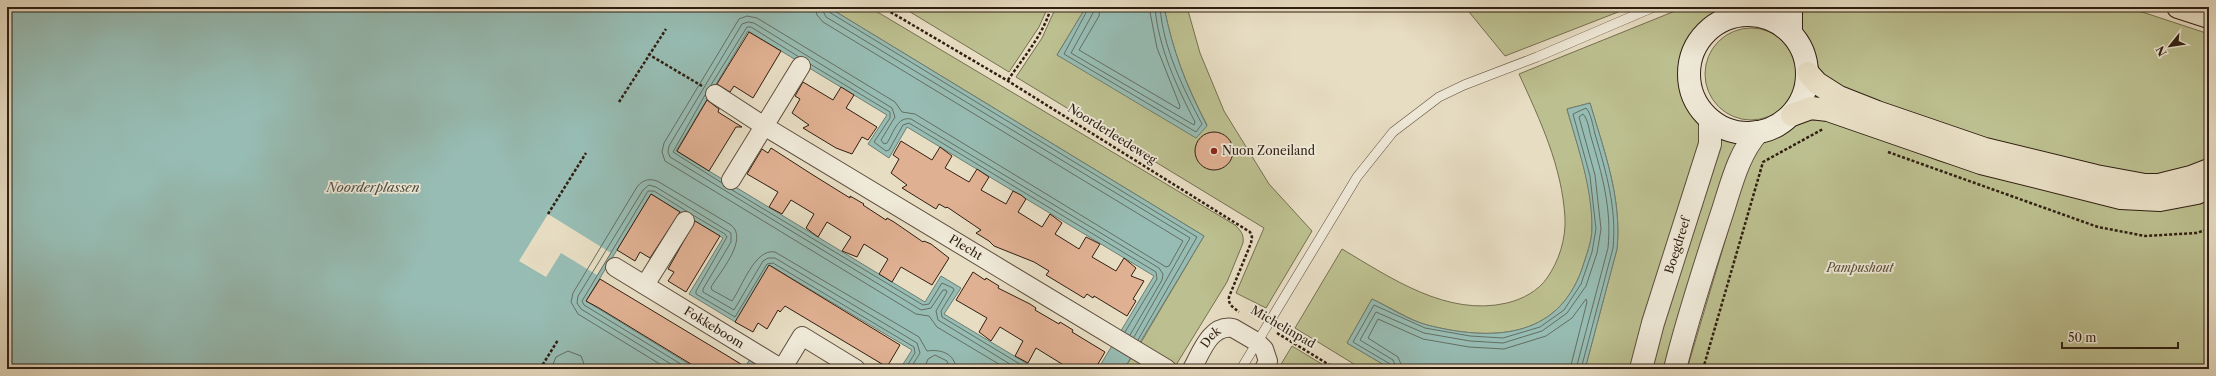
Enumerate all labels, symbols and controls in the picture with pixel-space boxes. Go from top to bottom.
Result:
north arrow [2150,26,2190,66]
text: N [2153,43,2170,59]
street label: Noorderleedeweg [1065,100,1160,167]
place label: Nuon Zoneiland [1222,143,1316,158]
marker: Nuon Zoneiland [1209,146,1219,156]
water label: Noorderplassen [325,179,420,195]
street label: Boegdreef [1661,213,1694,275]
street label: Plecht [946,231,986,263]
park label: Pampushout [1825,260,1894,275]
street label: Michelinpad [1248,302,1319,351]
street label: Fokkeboom [681,303,747,351]
street label: Dek [1197,322,1224,350]
scale bar [2062,324,2178,350]
text: 50 m [2068,330,2097,345]

